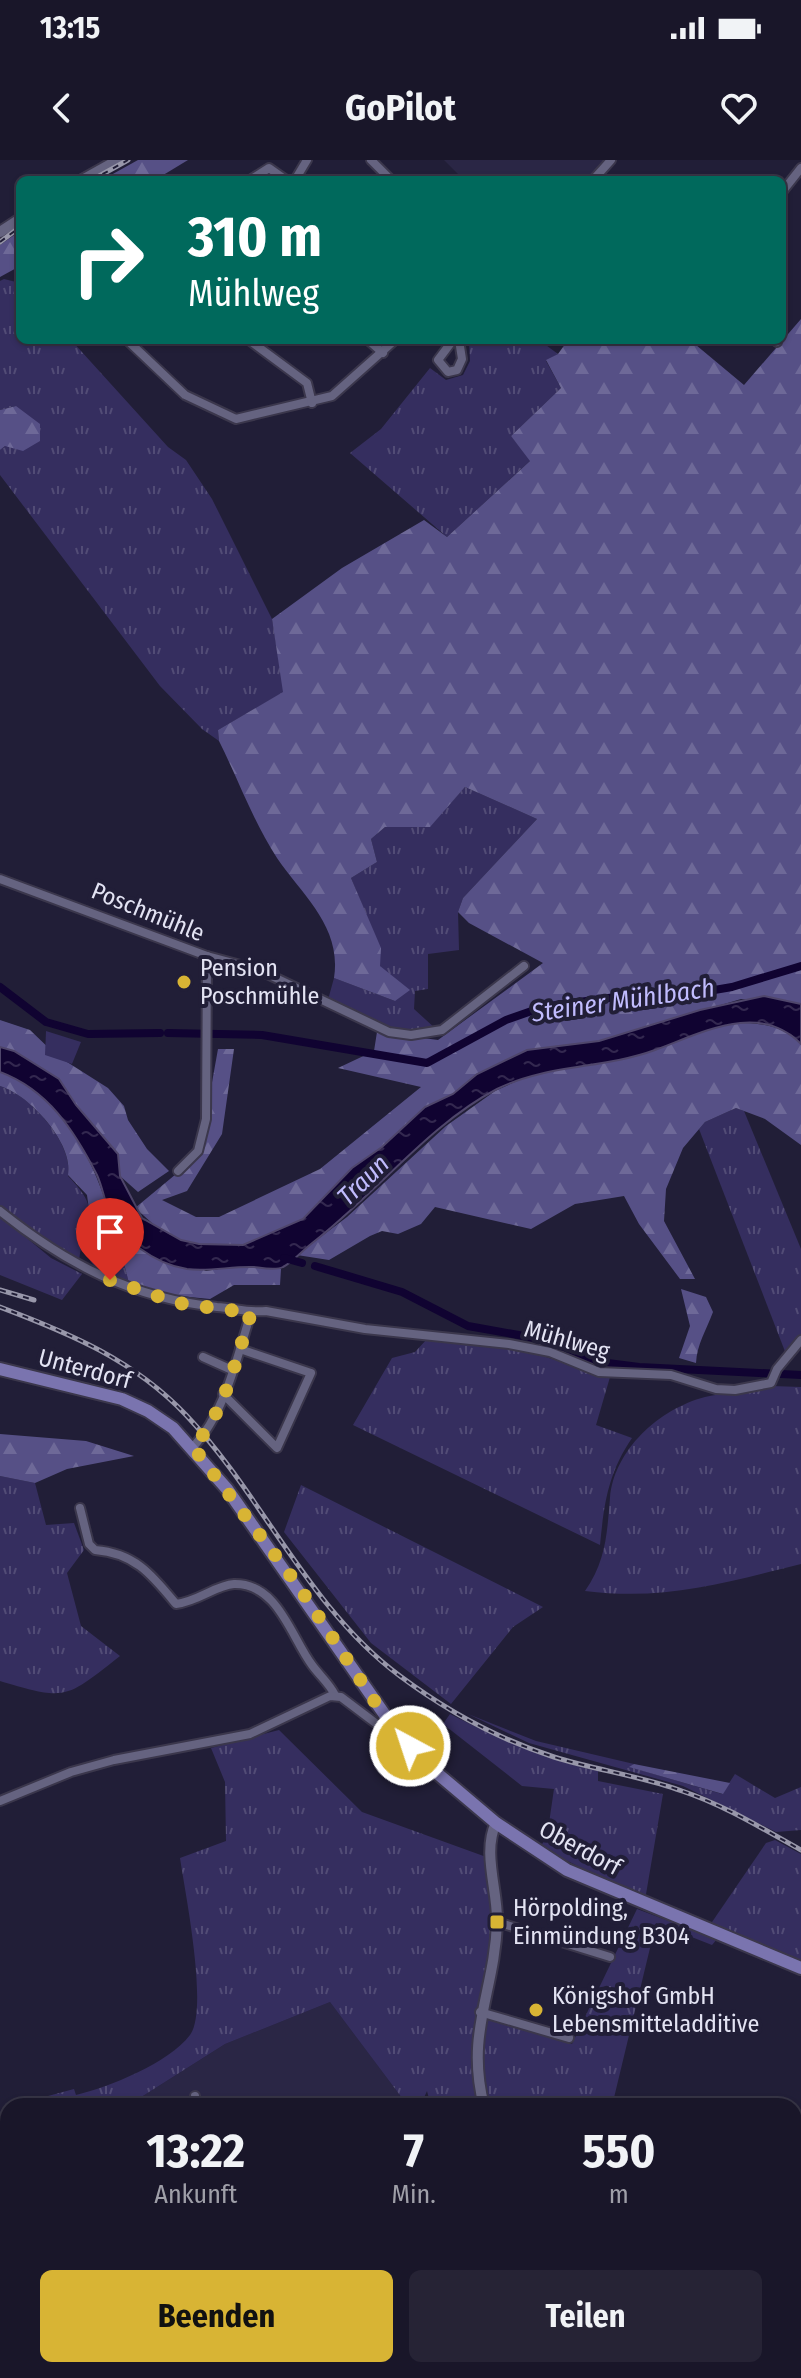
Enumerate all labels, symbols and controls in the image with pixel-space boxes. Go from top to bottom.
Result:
text: 13:15 [40,10,100,46]
icon: back [40,86,84,130]
text: GoPilot [345,86,456,130]
icon: heart [717,86,761,130]
text: 310 m [188,204,322,271]
icon: right [56,208,160,312]
text: Mühlweg [188,272,319,316]
street label: Poschmühle [87,877,209,947]
place label: Pension Poschmühle [200,954,319,1010]
water label: Steiner Mühlbach [529,972,717,1029]
marker: Pension Poschmühle [175,973,193,991]
water label: Traun [331,1148,396,1212]
pin [76,1198,144,1280]
icon: arrive [88,1210,132,1254]
street label: Mühlweg [521,1314,614,1366]
street label: Unterdorf [35,1343,136,1395]
position arrow [368,1704,452,1788]
street label: Oberdorf [534,1815,627,1882]
place label: Hörpolding, Einmündung B304 [513,1894,690,1950]
marker: Hörpolding, Einmündung B304 [488,1913,506,1931]
place label: Königshof GmbH Lebensmitteladditive [552,1982,759,2038]
marker: Königshof GmbH Lebensmitteladditive [527,2001,545,2019]
text: 13:22 [147,2122,245,2180]
text: 7 [403,2122,424,2180]
text: 550 [582,2122,655,2180]
text: Ankunft [154,2179,237,2210]
text: Min. [392,2179,436,2210]
text: m [609,2179,629,2210]
button: Beenden [40,2270,393,2362]
button: Teilen [409,2270,762,2362]

